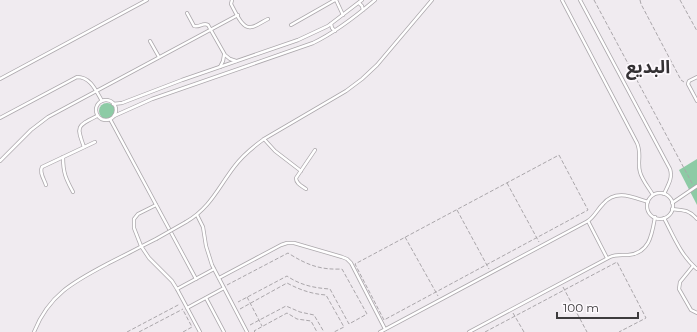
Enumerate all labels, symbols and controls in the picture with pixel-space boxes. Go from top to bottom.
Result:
district label: البديع [626,56,670,80]
scale bar [557,294,638,320]
text: 100 m [563,300,599,315]

